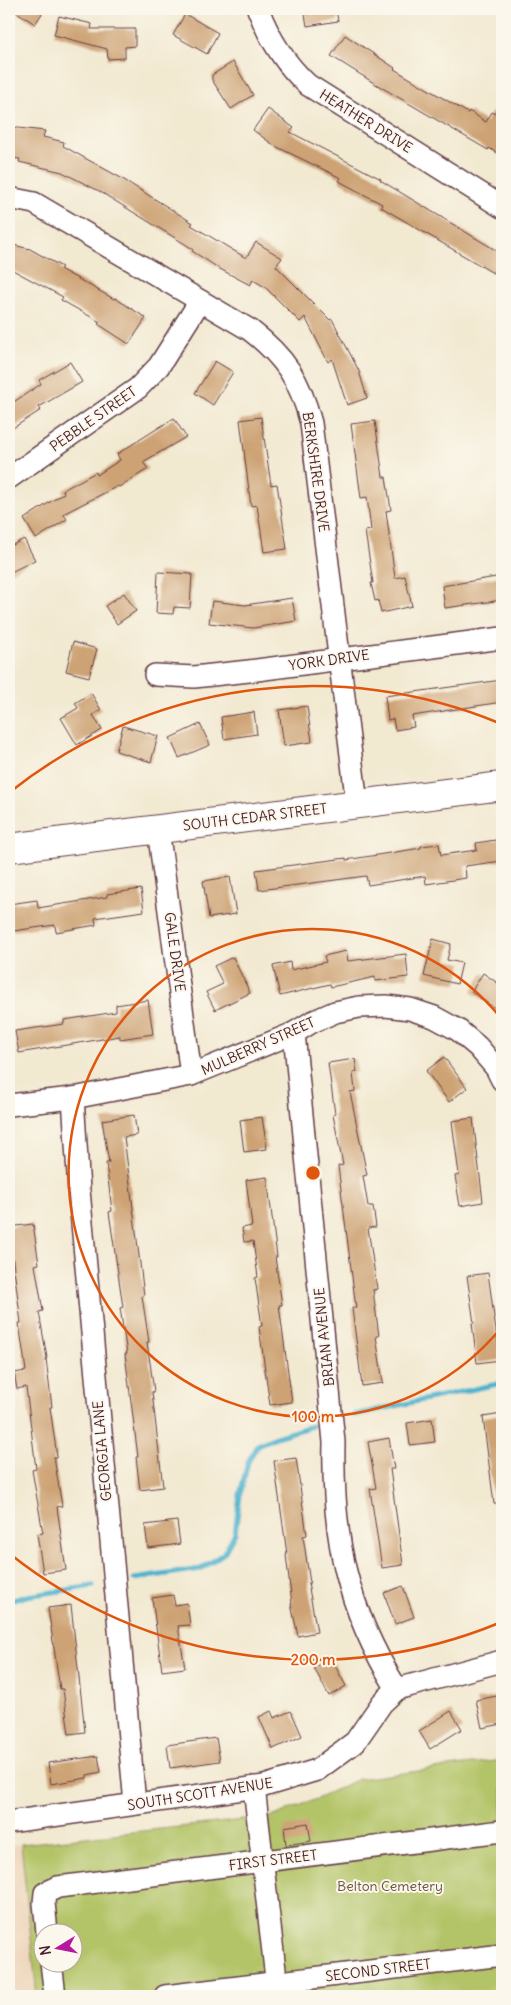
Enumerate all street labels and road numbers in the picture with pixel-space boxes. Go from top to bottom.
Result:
street label: HEATHER DRIVE [316,85,416,157]
street label: PEBBLE STREET [46,382,140,456]
street label: BERKSHIRE DRIVE [299,411,333,533]
street label: YORK DRIVE [288,645,370,675]
street label: SOUTH CEDAR STREET [182,799,328,835]
street label: GALE DRIVE [161,911,189,993]
street label: MULBERRY STREET [198,1013,318,1079]
street label: BRIAN AVENUE [310,1287,338,1387]
street label: GEORGIA LANE [89,1400,115,1502]
street label: SOUTH SCOTT AVENUE [126,1774,274,1814]
street label: FIRST STREET [228,1846,318,1874]
street label: SECOND STREET [324,1955,432,1985]

